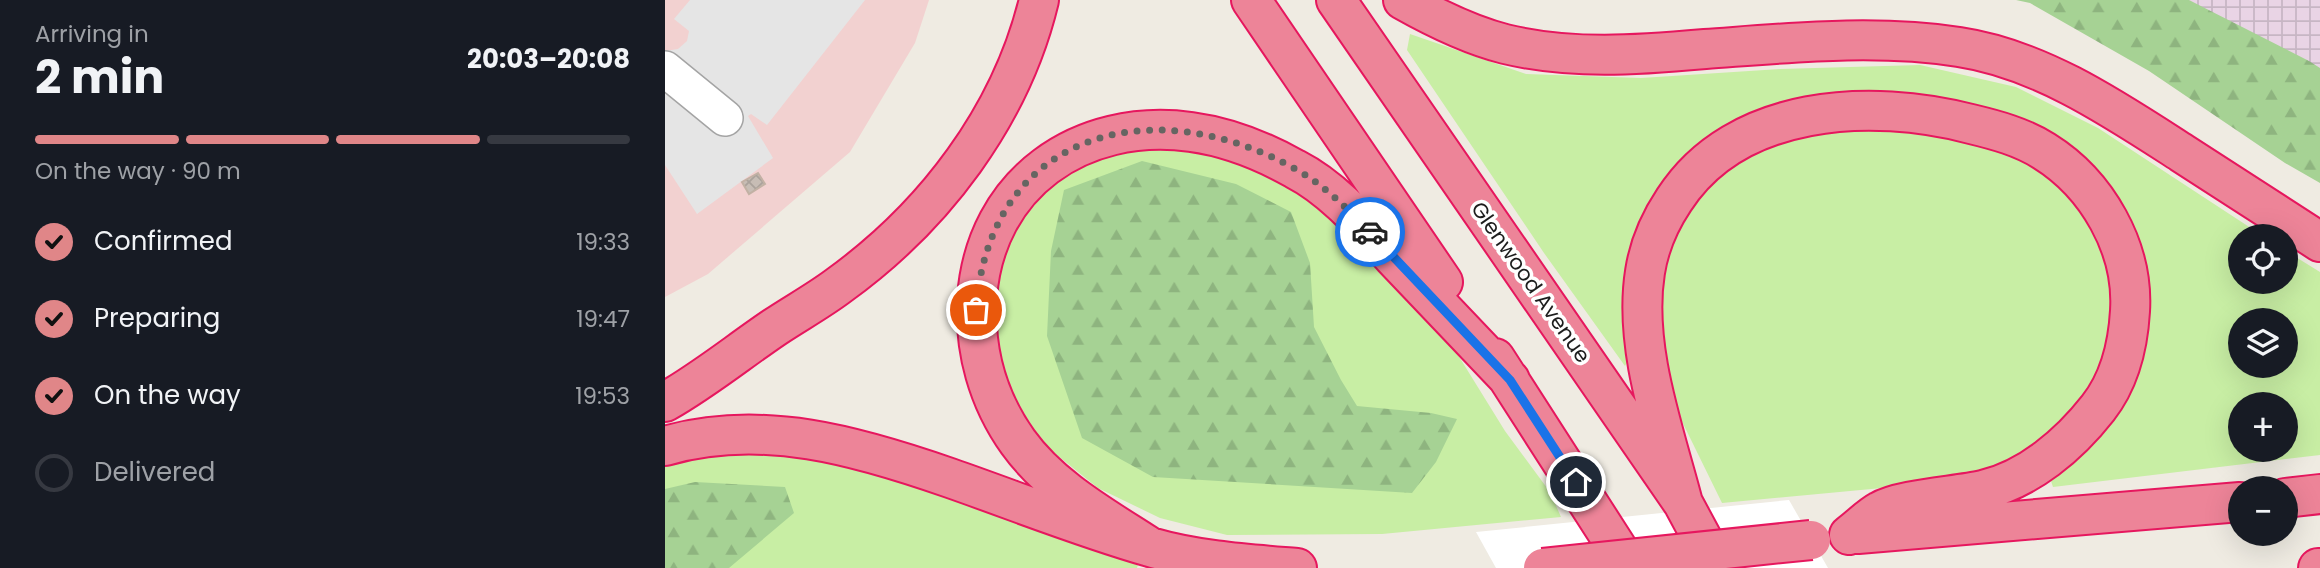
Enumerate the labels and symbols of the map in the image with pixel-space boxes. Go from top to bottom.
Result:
street label: Glenwood Avenue [1464,196,1598,368]
courier [1335,197,1405,267]
pin [946,280,1006,340]
pin [1546,452,1606,512]

